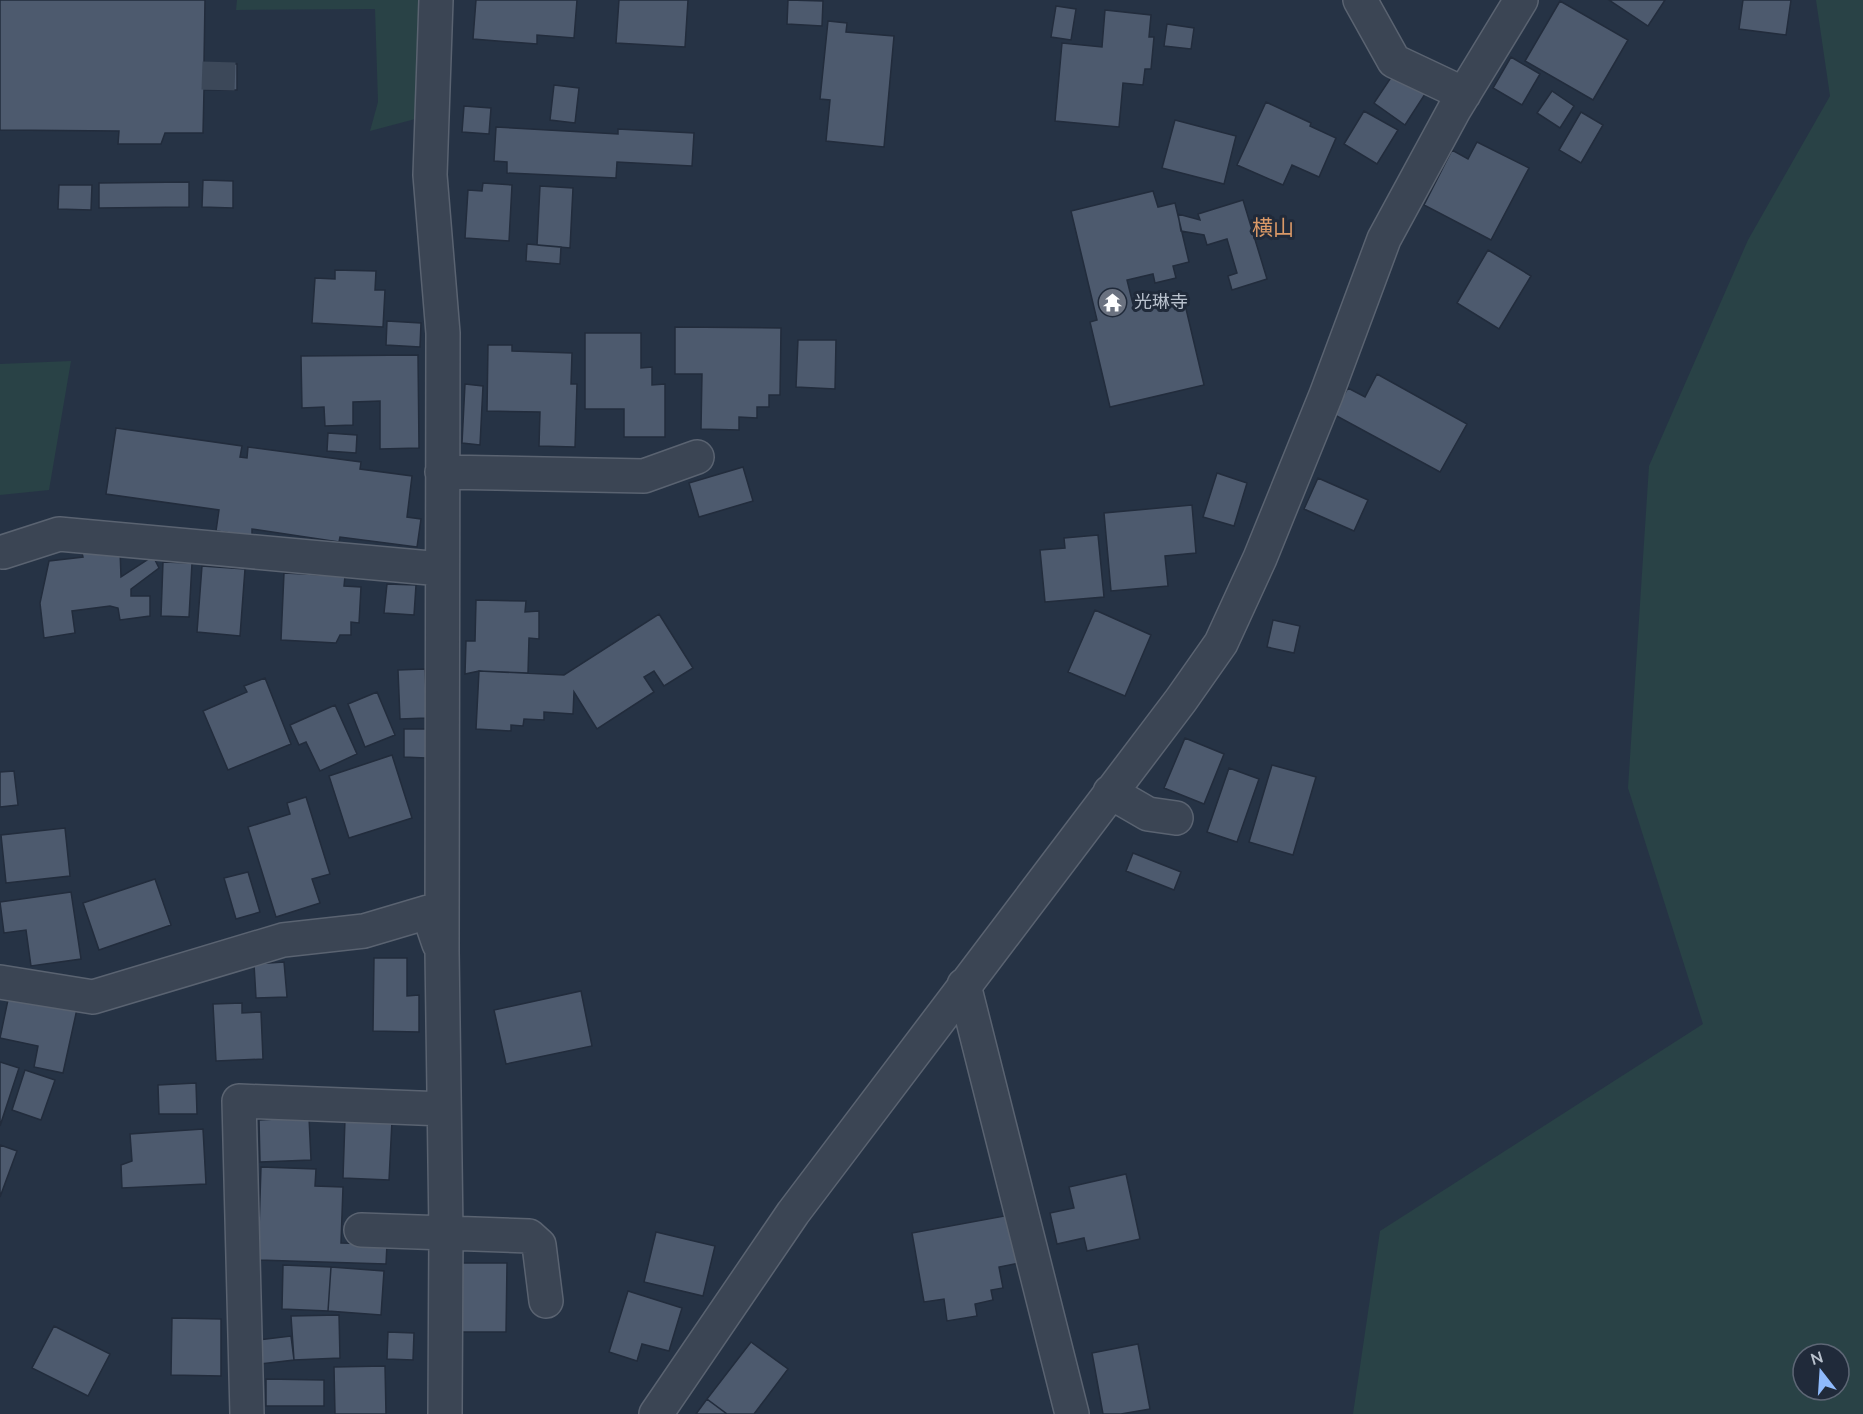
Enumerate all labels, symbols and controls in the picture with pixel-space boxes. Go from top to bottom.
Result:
district label: 横山 [1252,214,1294,242]
temple icon: 光琳寺 [1097,286,1129,318]
place label: 光琳寺 [1134,290,1188,314]
north arrow [1791,1342,1851,1402]
text: N [1808,1346,1826,1371]

